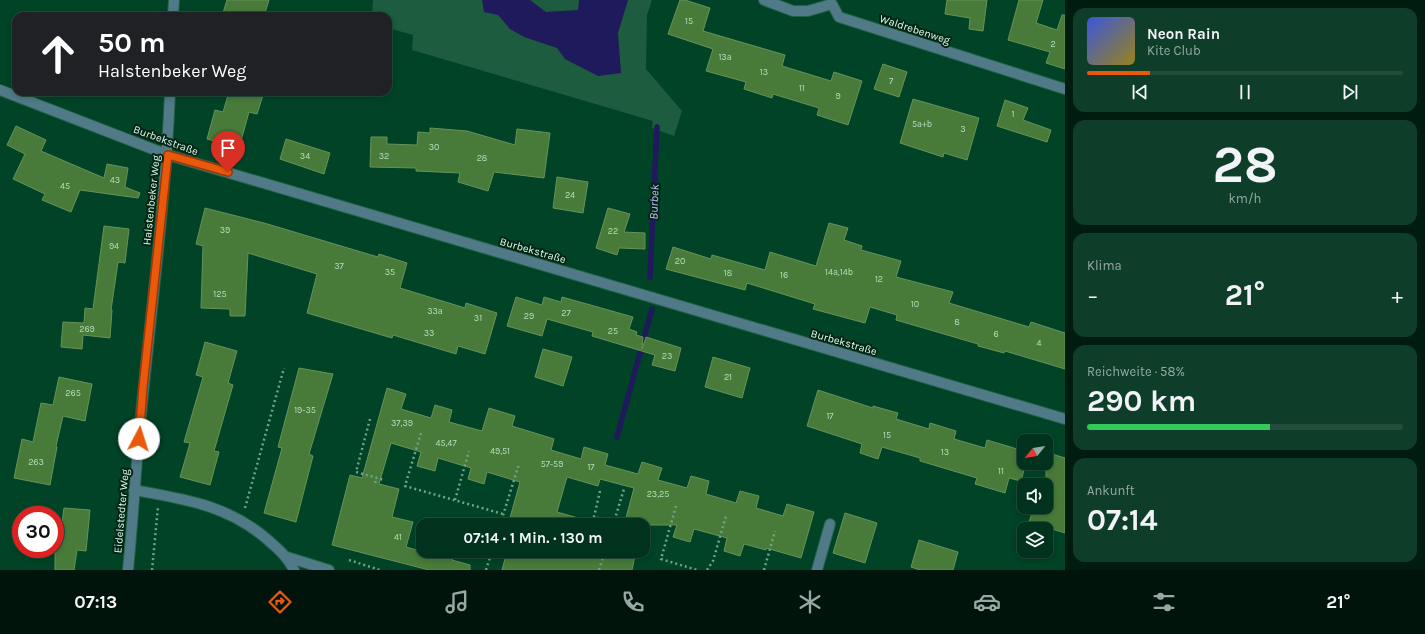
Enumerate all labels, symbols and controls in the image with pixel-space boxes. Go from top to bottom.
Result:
street label: Waldrebenweg [878,12,953,47]
house number: 15 [685,16,693,26]
text: Neon Rain [1147,25,1220,43]
text: 50 m [98,26,166,59]
icon: ahead [32,28,84,80]
house number: 2 [1050,39,1056,49]
text: Kite Club [1147,43,1201,58]
house number: 13a [718,52,732,62]
text: Halstenbeker Weg [98,60,246,82]
house number: 13 [760,67,768,77]
house number: 7 [889,76,894,86]
icon: previous [1129,81,1151,103]
icon: pause [1234,81,1256,103]
icon: next [1339,81,1361,103]
house number: 11 [799,83,805,93]
house number: 9 [835,91,841,101]
house number: 1 [1012,109,1015,119]
house number: 5a+b [912,119,932,129]
street label: Burbekstraße [132,123,200,158]
house number: 3 [960,124,966,134]
pin [211,131,245,172]
text: 28 [1212,134,1278,195]
icon: arrive [217,137,239,159]
house number: 30 [429,142,439,152]
house number: 34 [300,151,310,161]
house number: 32 [379,151,389,161]
house number: 28 [477,153,488,163]
street label: Halstenbeker Weg [140,154,163,246]
house number: 43 [110,175,120,185]
house number: 45 [60,181,70,191]
water label: Burbek [646,183,662,220]
house number: 24 [565,190,575,200]
text: km/h [1229,191,1261,206]
house number: 39 [220,225,230,235]
house number: 22 [608,226,618,236]
street label: Burbekstraße [498,235,568,266]
house number: 94 [109,241,119,251]
house number: 20 [675,256,685,266]
text: Klima [1087,258,1122,273]
house number: 37 [334,261,345,271]
house number: 35 [385,267,395,277]
house number: 14a,14b [825,267,853,277]
house number: 18 [724,268,733,278]
house number: 16 [780,270,788,280]
house number: 12 [875,274,883,284]
text: 21° [1225,277,1265,313]
text: − [1087,283,1099,309]
text: + [1391,283,1403,309]
house number: 125 [213,289,227,299]
house number: 10 [911,299,919,309]
house number: 33a [427,306,443,316]
house number: 27 [561,308,571,318]
house number: 29 [524,311,534,321]
house number: 31 [474,313,482,323]
house number: 8 [954,317,960,327]
house number: 269 [79,324,95,334]
house number: 25 [608,326,618,336]
street label: Burbekstraße [809,327,879,358]
house number: 33 [424,328,434,338]
house number: 6 [993,329,999,339]
house number: 4 [1036,338,1042,348]
house number: 23 [662,351,672,361]
text: Reichweite · 58% [1087,364,1185,379]
house number: 21 [724,372,732,382]
text: 290 km [1087,383,1196,419]
house number: 265 [65,388,81,398]
house number: 19-35 [294,405,316,415]
house number: 17 [826,411,834,421]
position arrow [118,418,160,460]
house number: 37,39 [391,418,413,428]
house number: 15 [883,430,891,440]
north arrow [1017,434,1053,470]
map controls [1017,434,1053,558]
house number: 45,47 [435,438,457,448]
house number: 49,51 [490,446,510,456]
house number: 13 [941,447,949,457]
house number: 263 [28,457,44,467]
house number: 57-59 [541,459,563,469]
house number: 17 [587,462,595,472]
house number: 11 [998,466,1004,476]
street label: Eidelstedter Weg [111,468,132,554]
button: sound [1017,478,1053,514]
text: Ankunft [1087,483,1135,498]
house number: 23,25 [647,489,669,499]
text: 07:14 [1087,502,1158,538]
speed limit sign: 30 [12,506,64,558]
button: layers [1017,522,1053,558]
text: 07:14 · 1 Min. · 130 m [464,529,602,547]
house number: 41 [394,532,402,542]
icon: directions [266,588,294,616]
icon: music [443,588,471,616]
icon: phone [619,588,647,616]
icon: climate [796,588,824,616]
icon: car [973,588,1001,616]
icon: filters [1150,588,1178,616]
text: 07:13 [74,591,117,613]
text: 21° [1326,591,1351,613]

